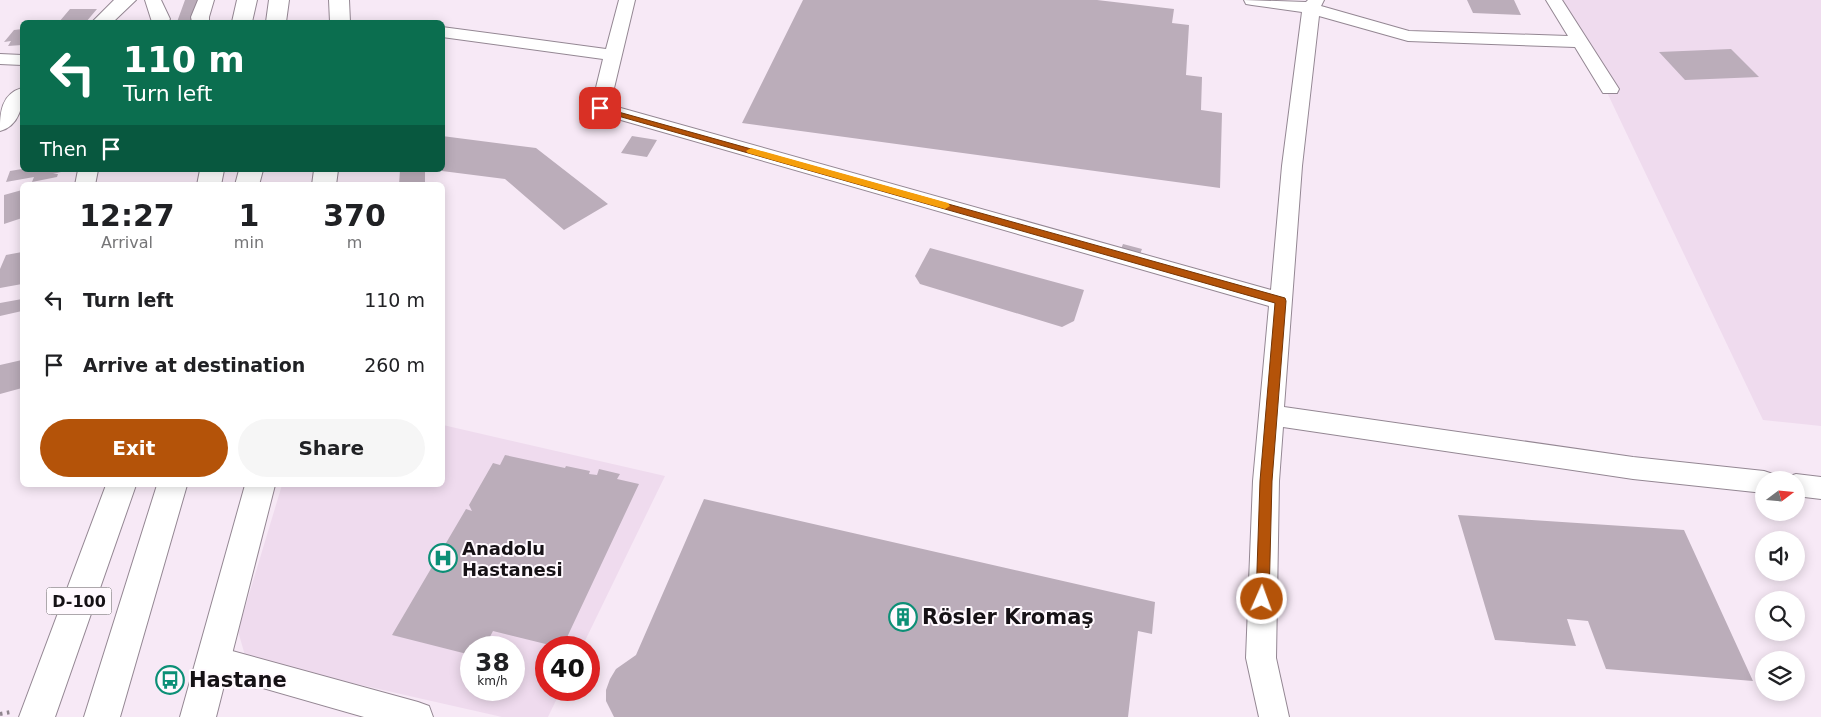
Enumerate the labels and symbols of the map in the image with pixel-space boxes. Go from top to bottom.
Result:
pin [579,87,621,129]
north arrow [1755,471,1805,521]
place label: Anadolu Hastanesi [462,538,563,580]
hospital icon: Anadolu Hastanesi [428,543,458,573]
position arrow [1235,572,1287,624]
road number: D-100 [46,588,112,614]
building icon: Rösler Kromaş [888,602,918,632]
place label: Rösler Kromaş [922,605,1094,629]
speed limit sign: 40 [535,636,600,701]
bus stop icon: Hastane [155,665,185,695]
place label: Hastane [189,668,287,692]

